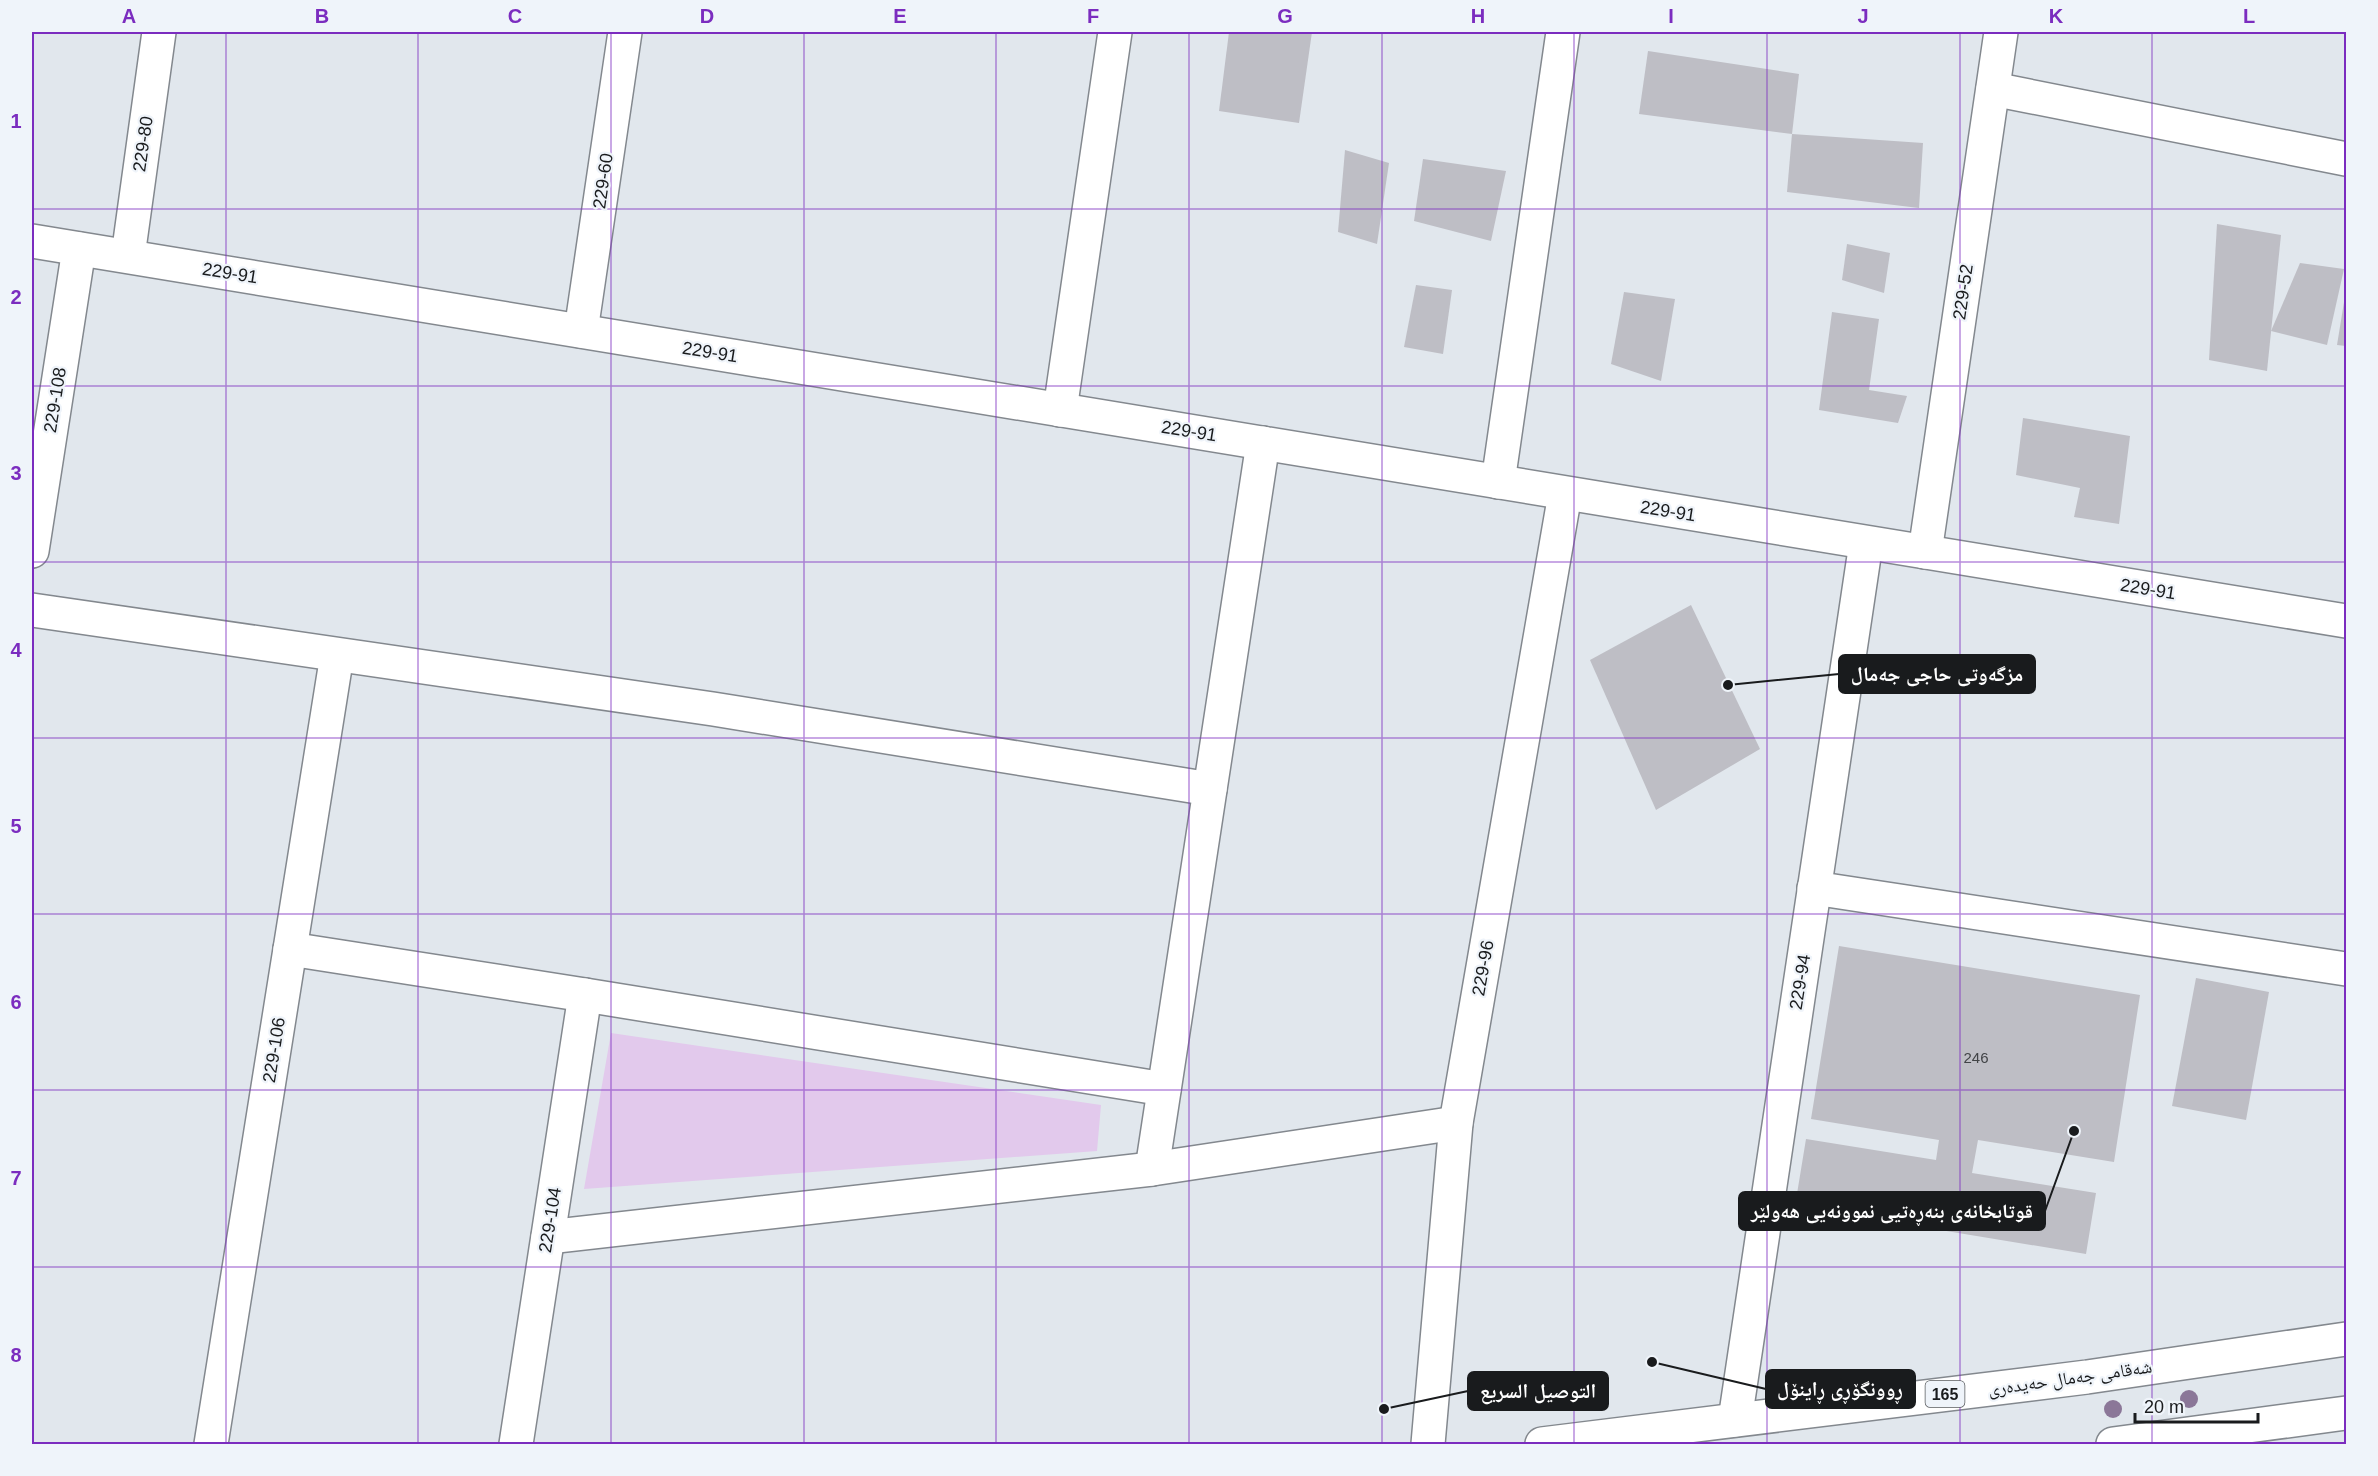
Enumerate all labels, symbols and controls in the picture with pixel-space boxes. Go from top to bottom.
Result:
text: A [122,5,136,27]
text: B [315,5,329,27]
text: C [508,5,522,27]
text: D [700,5,714,27]
text: E [893,5,907,27]
text: F [1087,5,1099,27]
text: G [1277,5,1293,27]
text: H [1471,5,1485,27]
text: I [1668,5,1674,27]
text: J [1857,5,1869,27]
text: K [2049,5,2064,27]
text: L [2243,5,2255,27]
text: 1 [10,110,22,132]
street label: 229-80 [129,115,157,173]
street label: 229-60 [589,152,617,210]
street label: 229-91 [201,259,259,287]
street label: 229-52 [1949,263,1977,321]
text: 2 [10,286,22,308]
street label: 229-91 [681,338,739,366]
street label: 229-108 [40,366,70,434]
street label: 229-91 [1160,417,1218,445]
text: 3 [10,462,22,484]
street label: 229-91 [1639,497,1697,525]
street label: 229-91 [2119,575,2177,603]
text: 4 [10,639,22,661]
callout: مزگەوتی حاجی جەمال [1839,655,2035,693]
text: مزگەوتی حاجی جەمال [1851,663,2023,687]
text: 5 [10,815,22,837]
street label: 229-96 [1468,939,1498,997]
street label: 229-94 [1786,953,1814,1011]
text: 6 [10,991,22,1013]
street label: 229-106 [259,1016,289,1084]
house number: 246 [1963,1049,1989,1066]
text: 7 [10,1167,22,1189]
street label: 229-104 [535,1186,565,1254]
callout: قوتابخانەی بنەڕەتیی نموونەیی هەولێر [1739,1192,2045,1230]
text: قوتابخانەی بنەڕەتیی نموونەیی هەولێر [1750,1200,2033,1226]
text: 8 [10,1344,22,1366]
street label: شەقامی جەمال حەیدەری [1987,1357,2153,1400]
callout: ڕوونگۆڕی ڕاینۆل [1766,1370,1915,1408]
callout: التوصيل السريع [1468,1372,1608,1410]
text: ڕوونگۆڕی ڕاینۆل [1777,1378,1903,1404]
text: التوصيل السريع [1480,1380,1596,1405]
road number: 165 [1926,1381,1964,1407]
scale bar [2135,1386,2258,1424]
text: 20 m [2144,1397,2184,1417]

